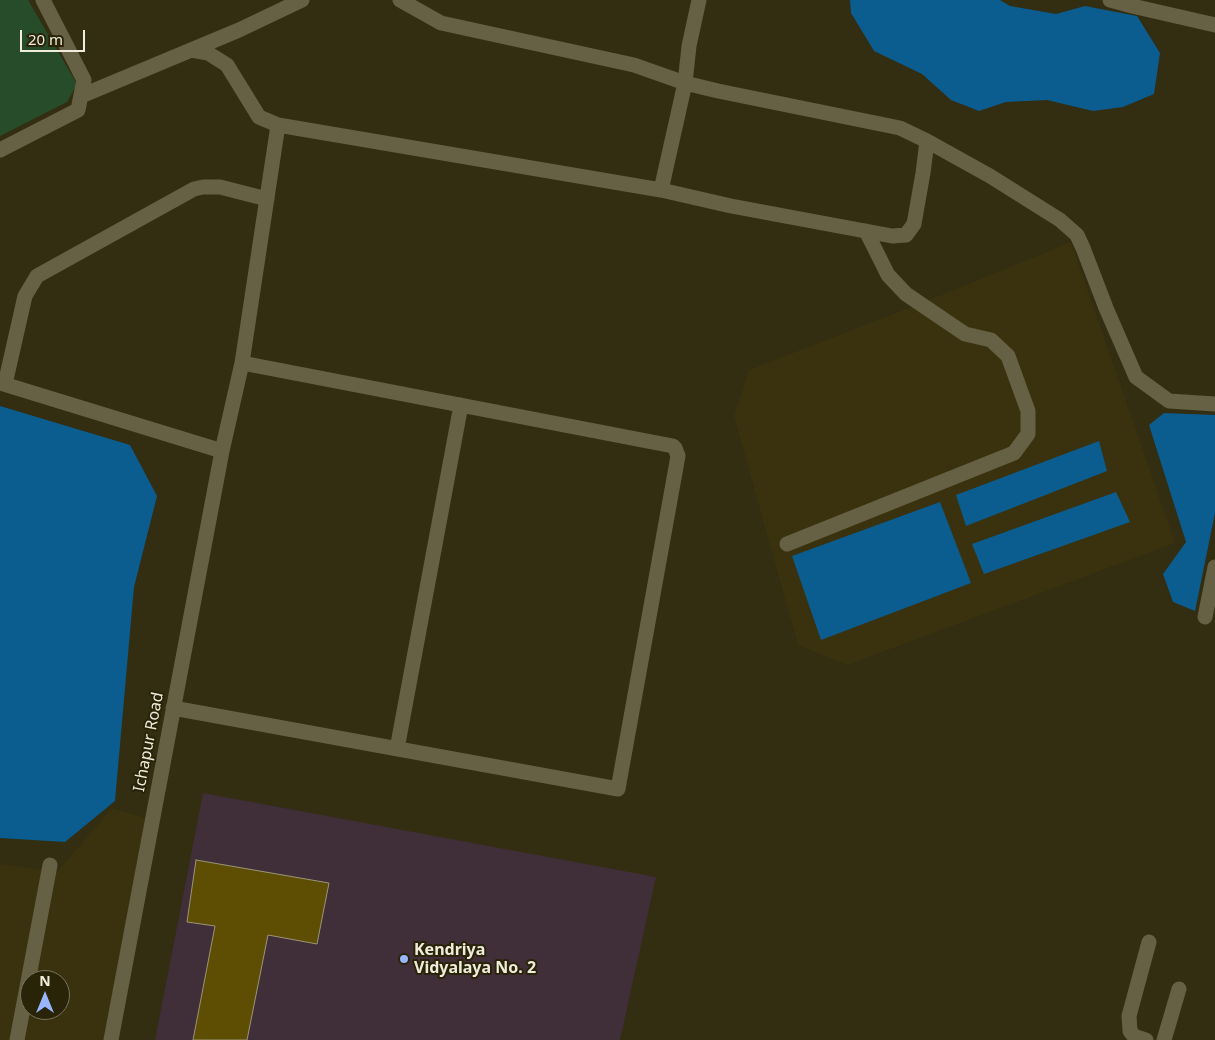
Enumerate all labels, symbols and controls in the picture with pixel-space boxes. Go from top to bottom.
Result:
scale bar [22,20,88,52]
text: 20 m [28,29,63,49]
street label: Ichapur Road [130,691,168,793]
place label: Kendriya Vidyalaya No. 2 [414,940,536,978]
marker: Kendriya Vidyalaya No. 2 [398,953,410,965]
north arrow [20,970,70,1020]
text: N [39,971,51,990]

